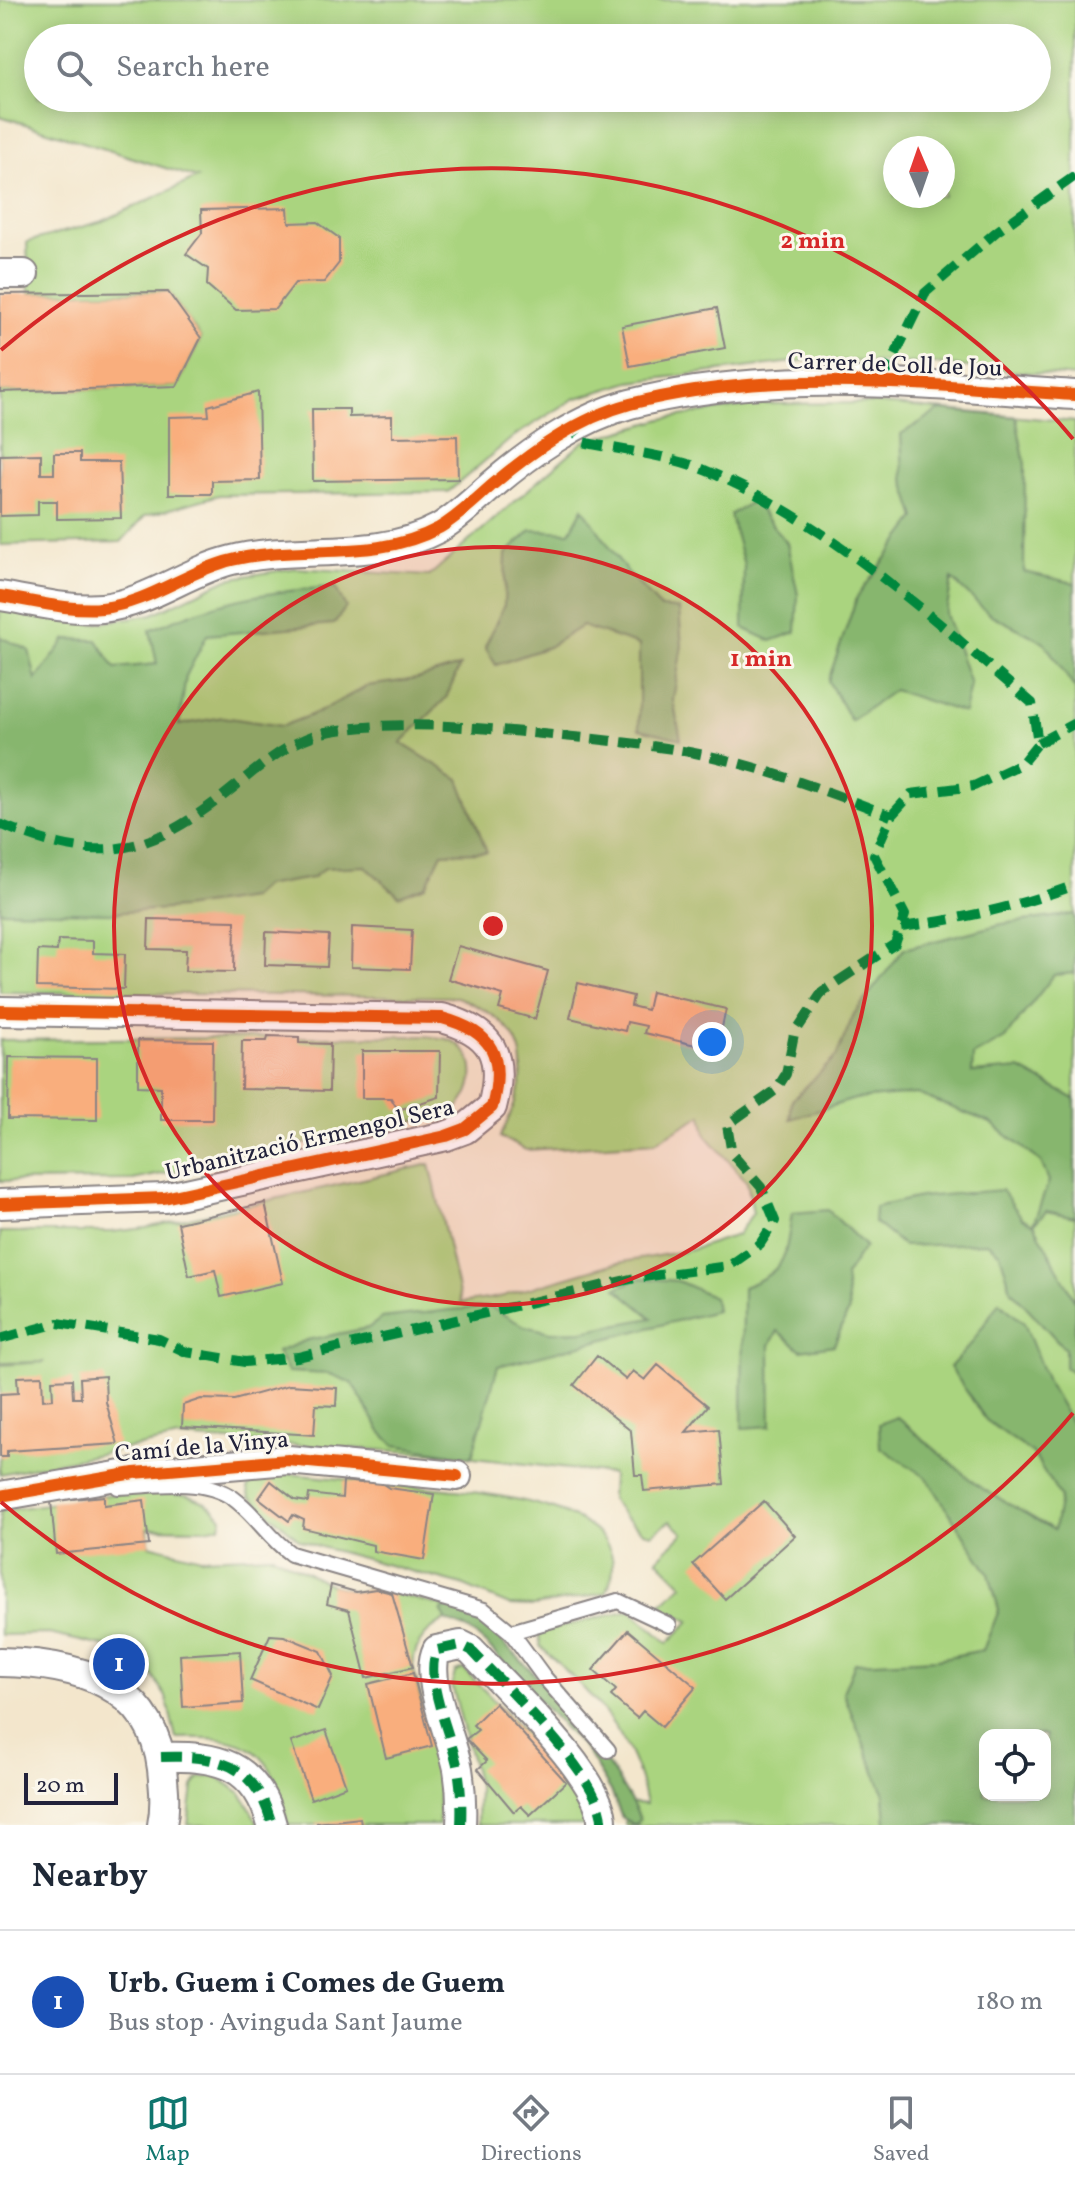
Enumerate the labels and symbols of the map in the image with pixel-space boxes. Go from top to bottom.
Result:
north arrow [883,136,955,208]
text: 2 min [781,225,846,259]
street label: Carrer de Coll de Jou [787,345,1003,387]
text: 1 min [730,643,792,677]
centre of rings [479,912,507,940]
your location [692,1022,732,1062]
street label: Urbanització Ermengol Sera [162,1091,458,1191]
street label: Camí de la Vinya [114,1423,290,1473]
pin: 1 [93,1634,145,1694]
scale bar [24,1769,118,1805]

